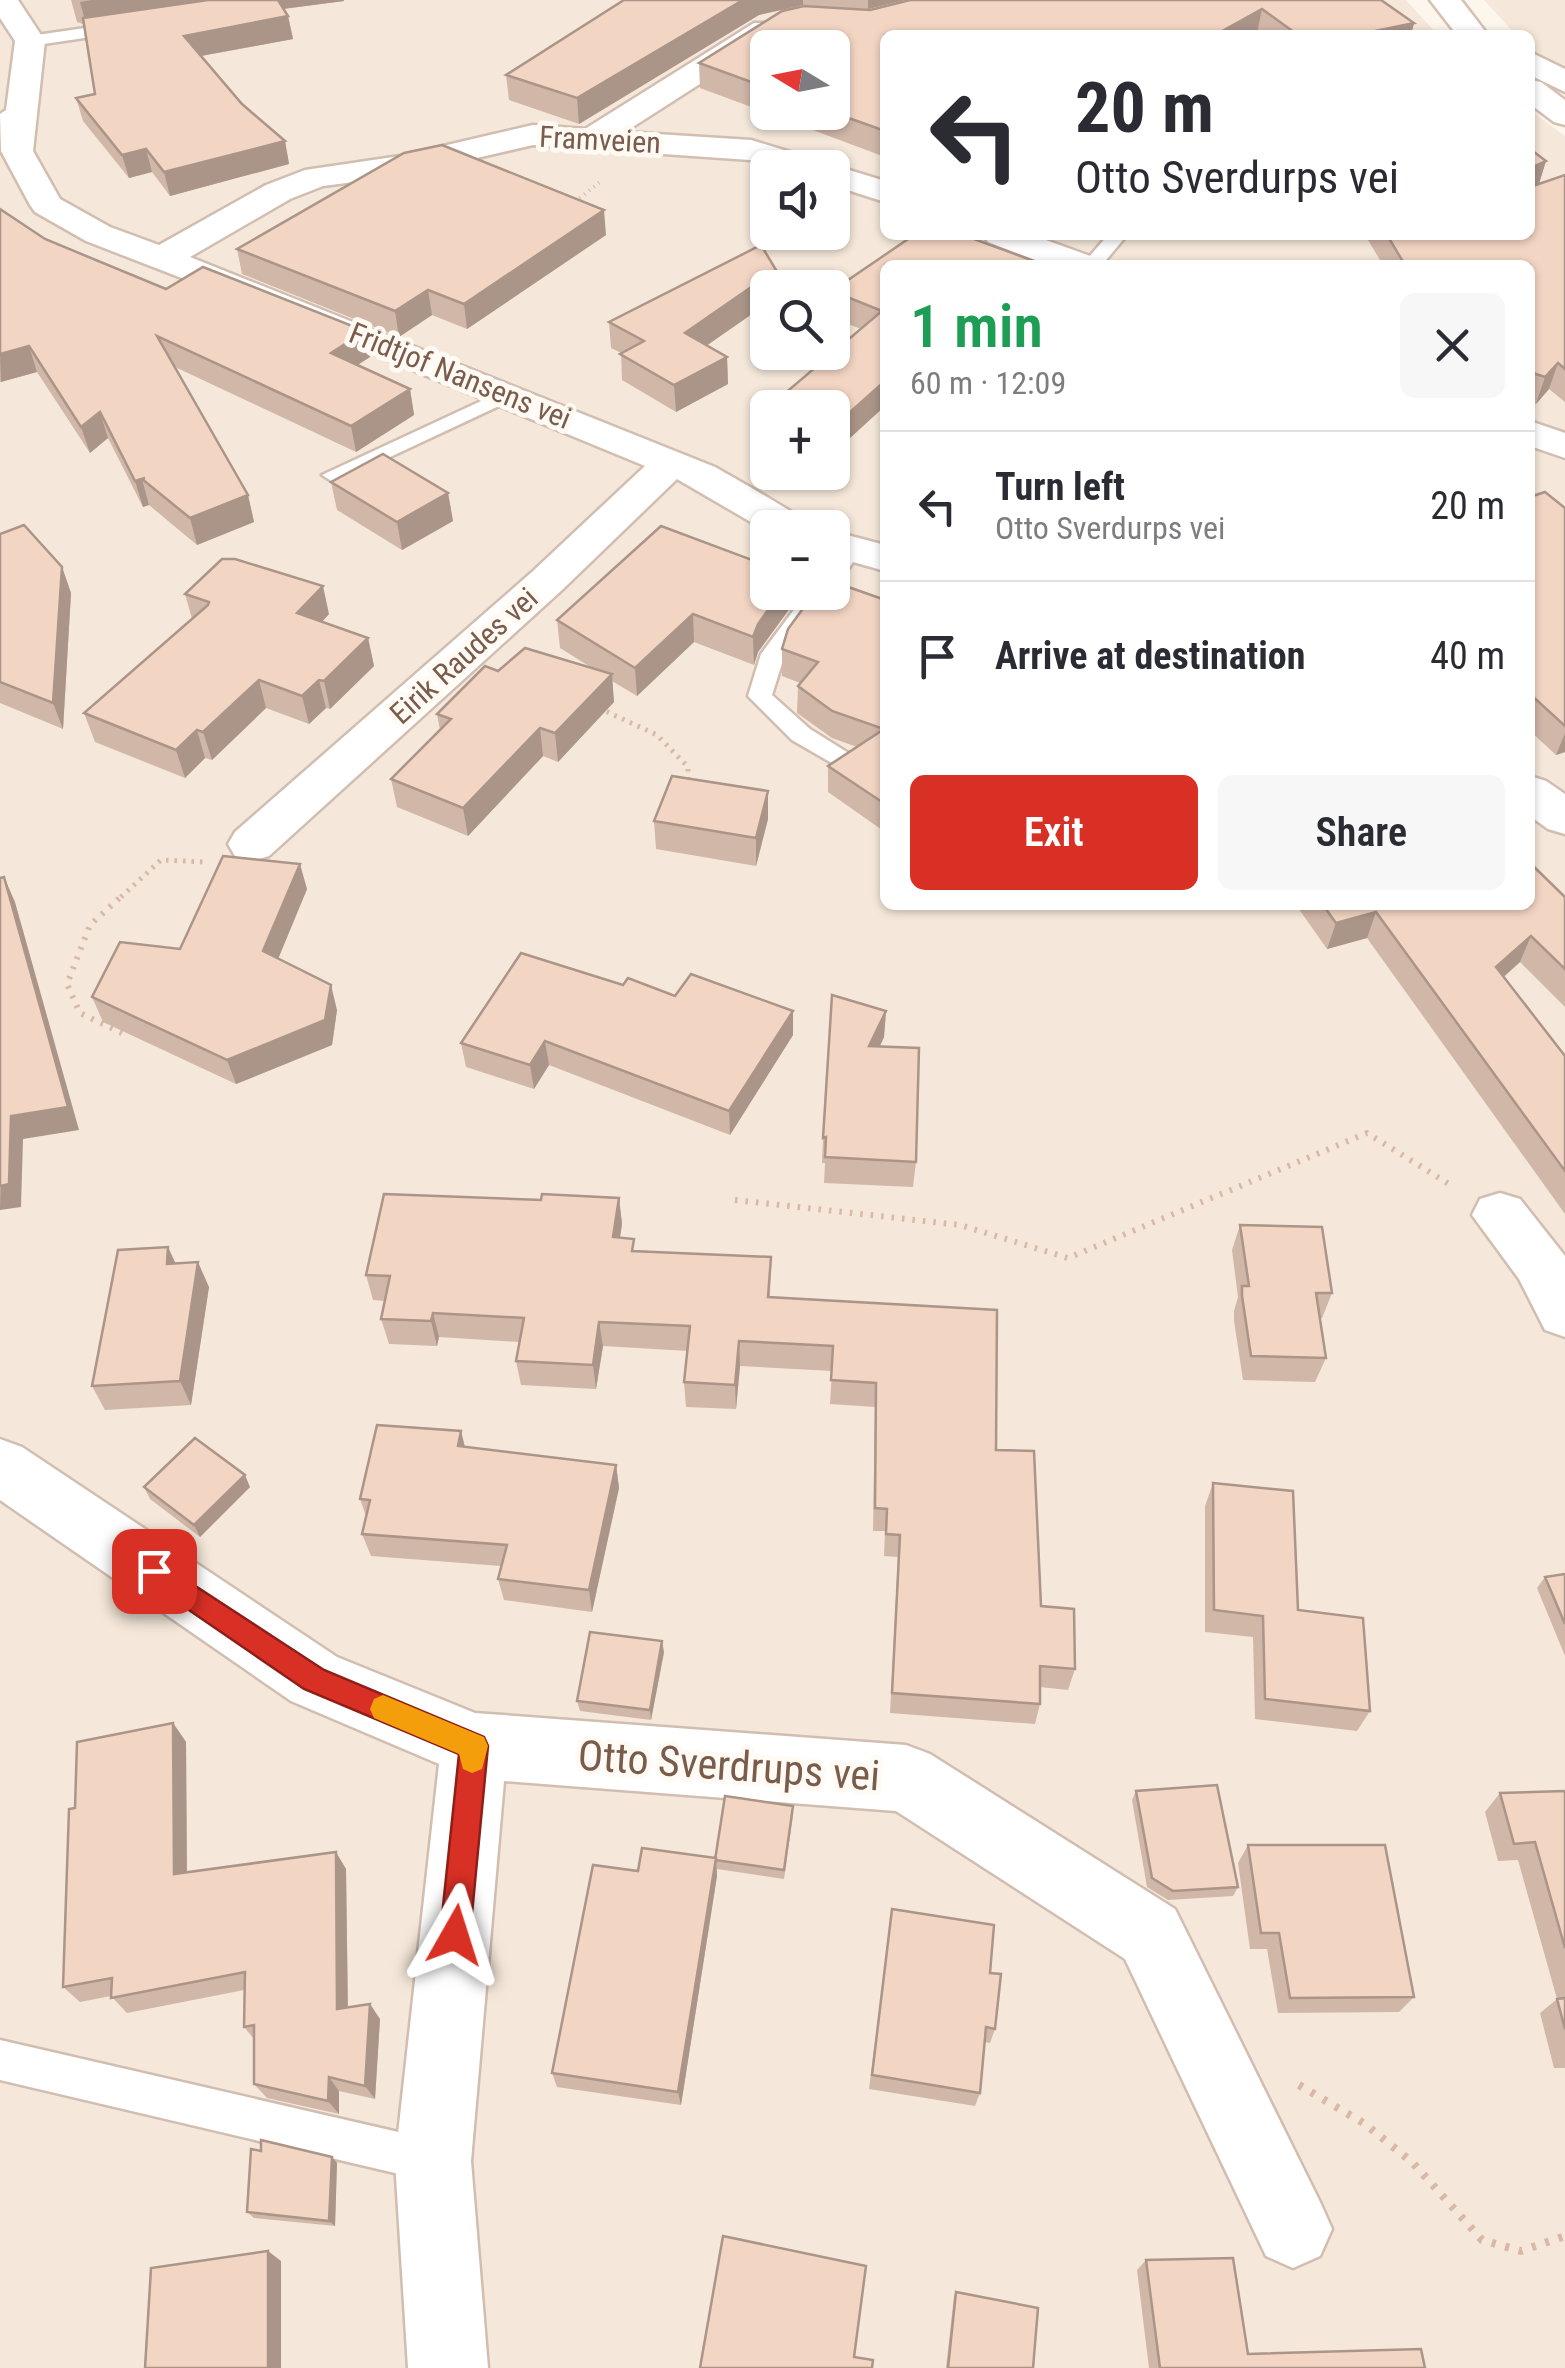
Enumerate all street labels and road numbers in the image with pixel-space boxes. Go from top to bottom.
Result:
street label: Framveien [538,119,662,160]
street label: Fridtjof Nansens vei [344,315,576,436]
street label: Eirik Raudes vei [383,580,545,731]
street label: Otto Sverdrups vei [576,1731,882,1800]

